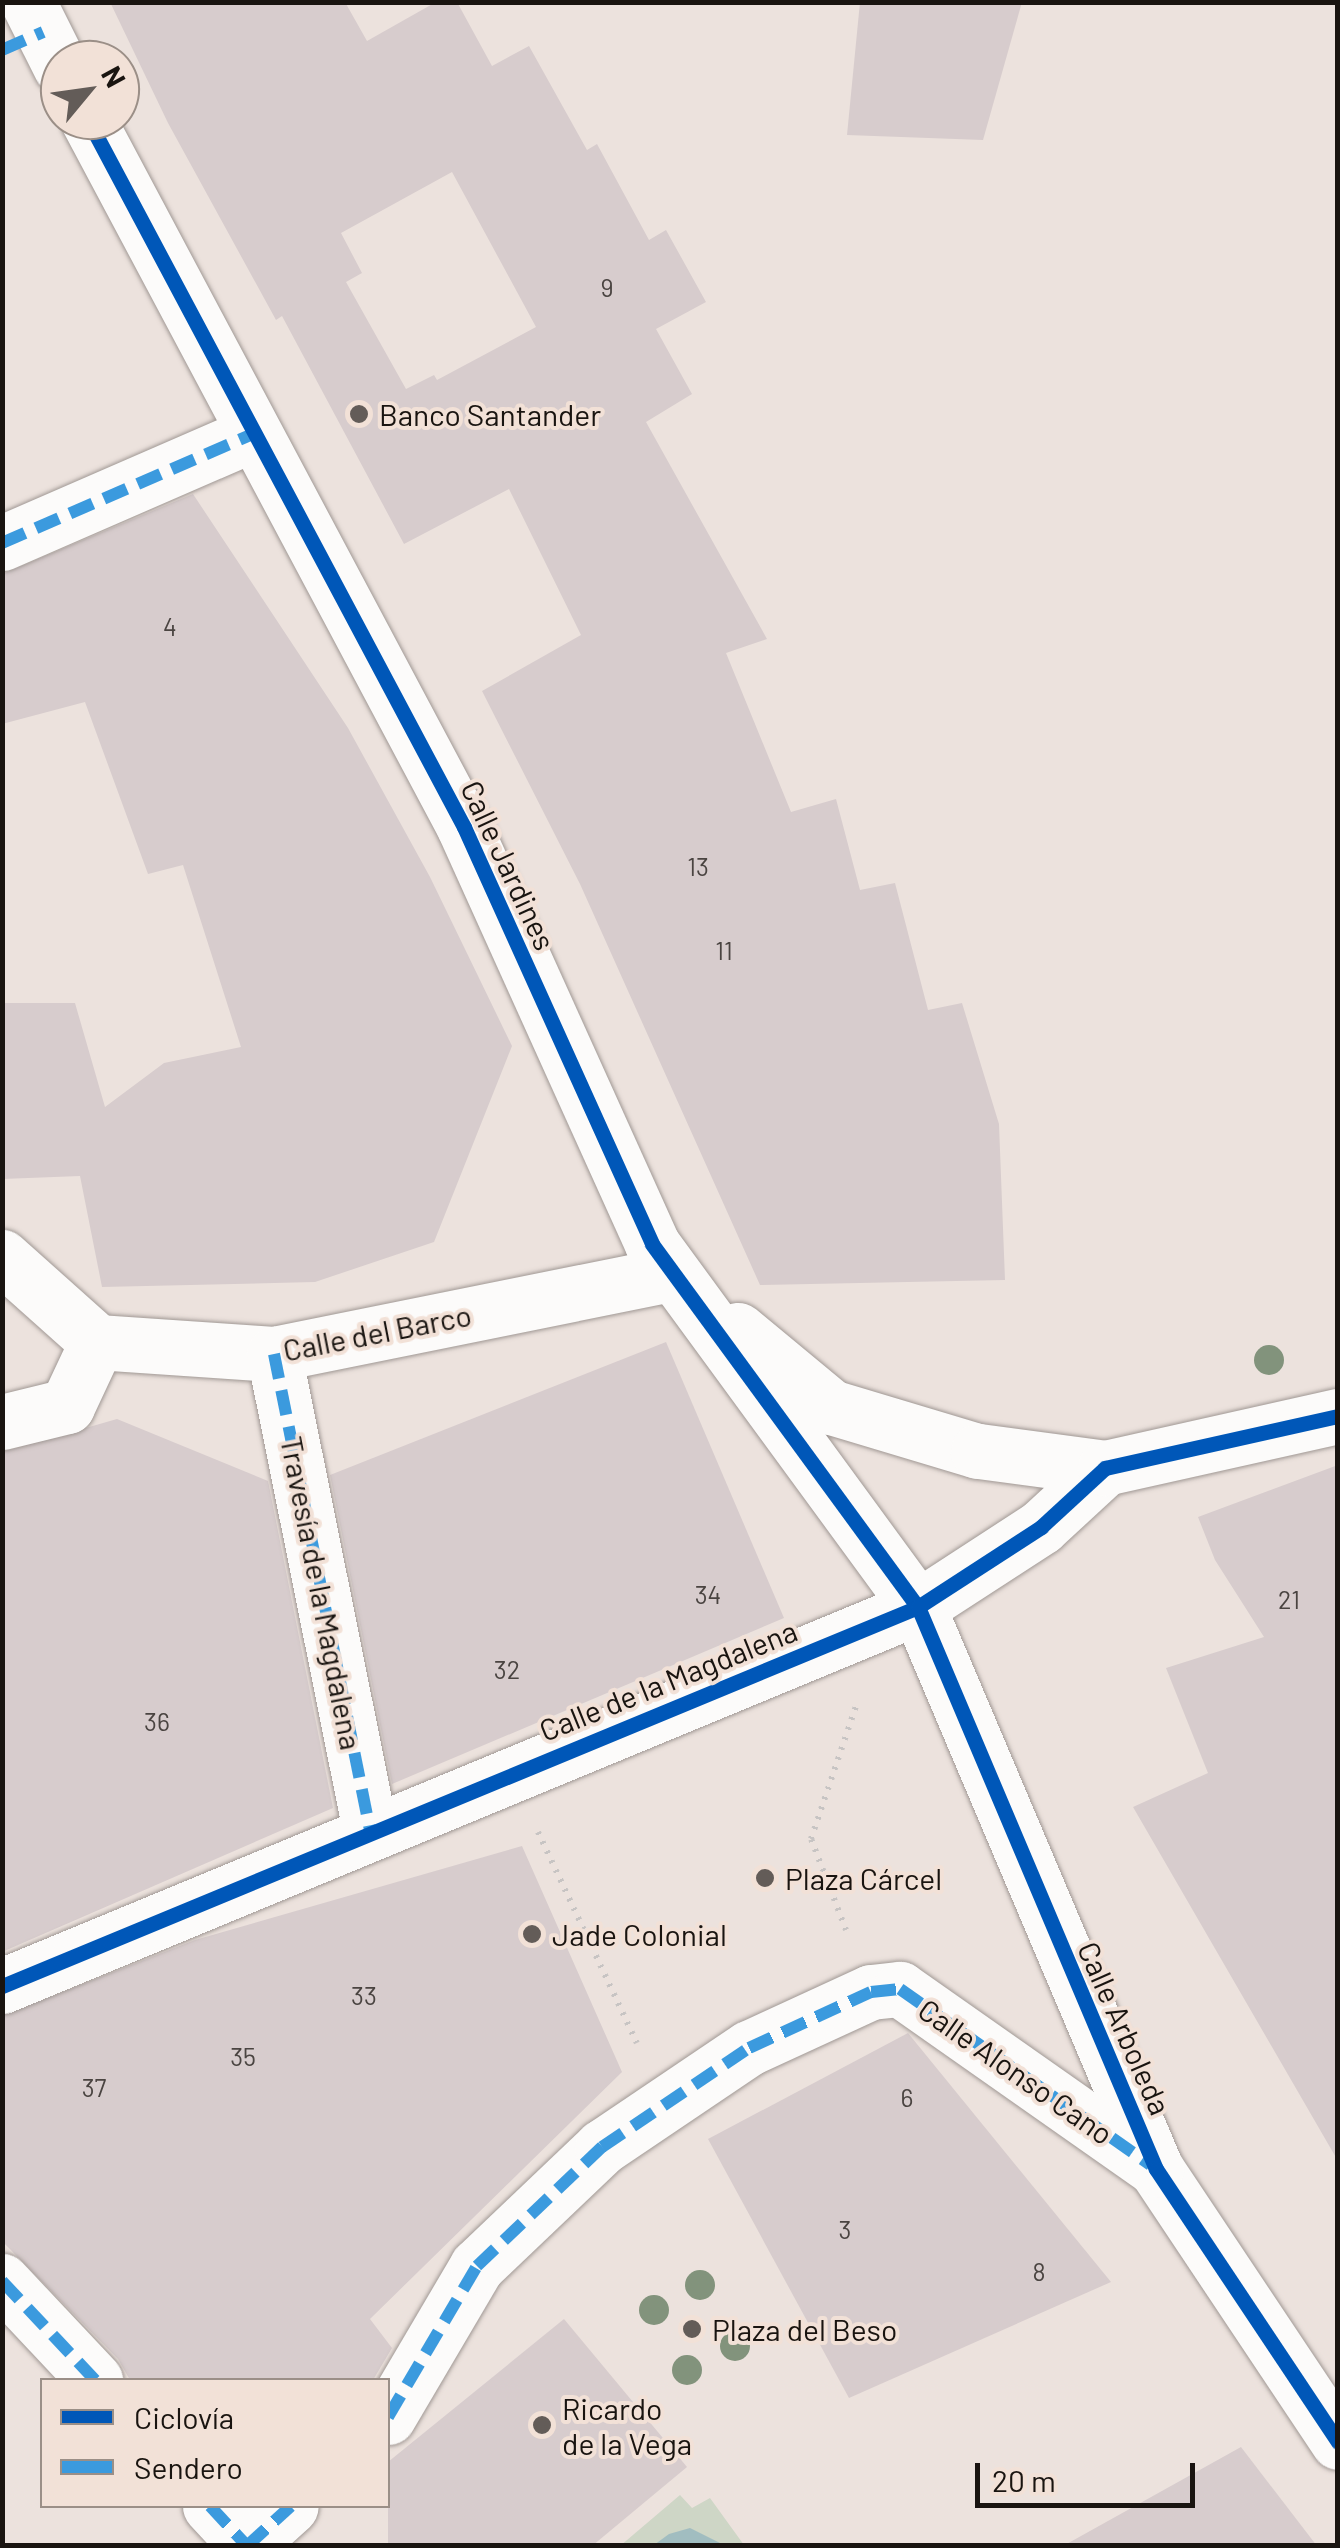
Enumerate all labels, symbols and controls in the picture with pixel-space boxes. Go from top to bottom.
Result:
north arrow [40,40,140,140]
text: N [95,60,134,93]
house number: 9 [600,272,614,302]
place label: Banco Santander [379,396,601,432]
marker: Banco Santander [348,403,370,425]
house number: 4 [163,611,177,641]
street label: Calle Jardines [454,775,564,955]
house number: 13 [687,851,709,881]
house number: 11 [715,935,733,965]
street label: Calle del Barco [280,1296,474,1368]
street label: Travesía de la Magdalena [274,1433,370,1753]
house number: 34 [695,1579,721,1609]
house number: 21 [1278,1584,1300,1614]
street label: Calle de la Magdalena [534,1612,802,1748]
house number: 32 [494,1654,520,1684]
house number: 36 [144,1706,170,1736]
place label: Plaza Cárcel [785,1860,942,1896]
marker: Plaza Cárcel [754,1867,776,1889]
place label: Jade Colonial [552,1916,727,1952]
marker: Jade Colonial [521,1923,543,1945]
street label: Calle Arboleda [1071,1936,1179,2120]
house number: 33 [351,1980,377,2010]
street label: Calle Alonso Cano [912,1991,1120,2151]
house number: 35 [230,2041,256,2071]
house number: 37 [82,2072,106,2102]
house number: 6 [901,2082,913,2112]
house number: 3 [839,2214,851,2244]
house number: 8 [1032,2256,1046,2286]
place label: Plaza del Beso [712,2311,897,2347]
marker: Plaza del Beso [681,2318,703,2340]
legend [40,2378,390,2508]
place label: Ricardo de la Vega [562,2390,692,2460]
text: Ciclovía [134,2399,234,2435]
marker: Ricardo de la Vega [531,2414,553,2436]
scale bar [980,2443,1200,2505]
text: Sendero [134,2449,243,2485]
text: 20 m [992,2462,1056,2498]

